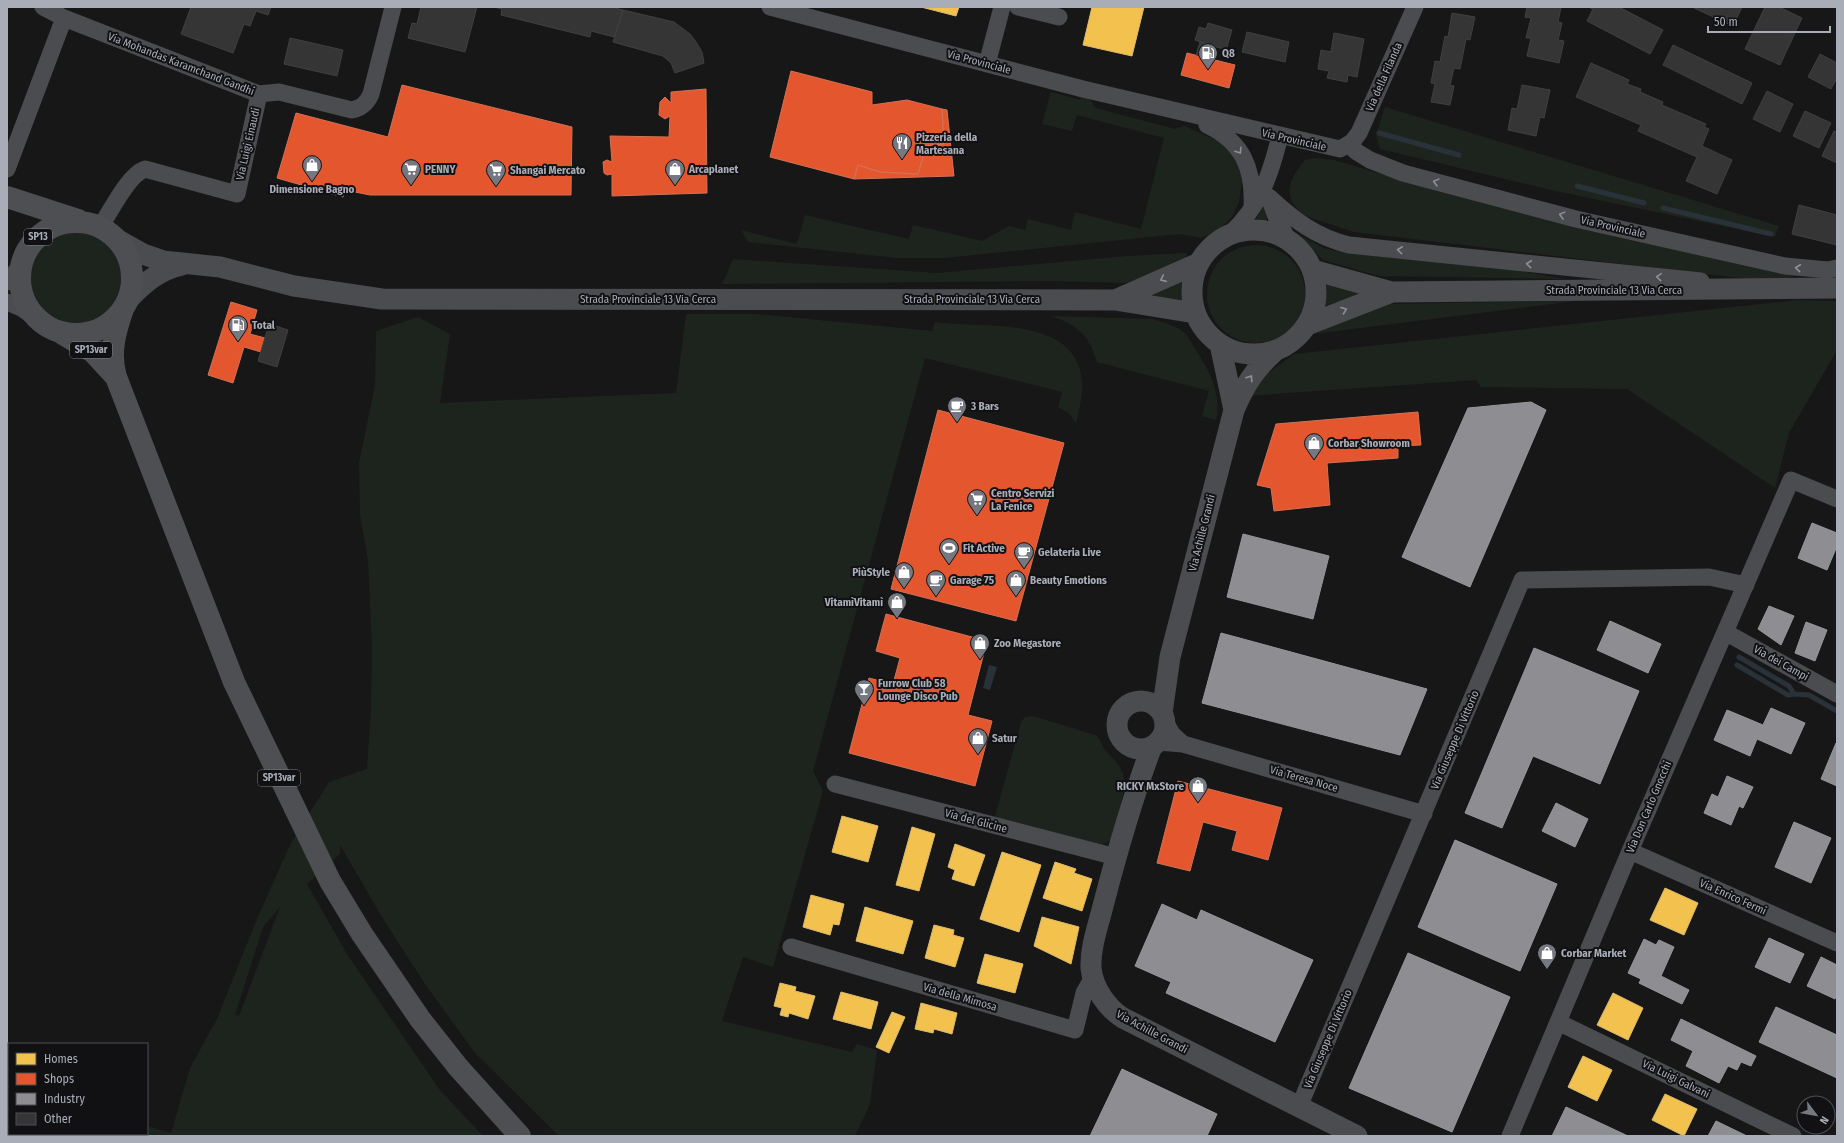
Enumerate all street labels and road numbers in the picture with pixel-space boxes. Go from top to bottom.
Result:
street label: Via Mohandas Karamchand Gandhi [106,30,256,98]
street label: Via della Filanda [1363,41,1405,113]
street label: Via Provinciale [946,47,1012,77]
street label: Via Luigi Einaudi [233,106,263,181]
street label: Via Provinciale [1261,126,1327,154]
street label: Via Provinciale [1580,213,1646,241]
road number: SP13 [24,229,52,245]
street label: Strada Provinciale 13 Via Cerca [1546,284,1682,297]
street label: Strada Provinciale 13 Via Cerca [580,293,716,306]
street label: Strada Provinciale 13 Via Cerca [904,293,1040,306]
road number: SP13var [70,342,112,358]
street label: Via Achille Grandi [1186,493,1218,573]
street label: Via dei Campi [1751,643,1811,684]
street label: Via Giuseppe Di Vittorio [1428,688,1482,791]
street label: Via Don Carlo Gnocchi [1624,759,1674,855]
street label: Via Teresa Noce [1268,763,1340,795]
road number: SP13var [258,770,300,786]
street label: Via del Glicine [943,806,1009,836]
street label: Via Enrico Fermi [1698,876,1769,918]
street label: Via della Mimosa [922,980,998,1014]
street label: Via Giuseppe Di Vittorio [1301,987,1355,1090]
street label: Via Achille Grandi [1114,1008,1190,1056]
street label: Via Luigi Galvani [1640,1057,1712,1101]

